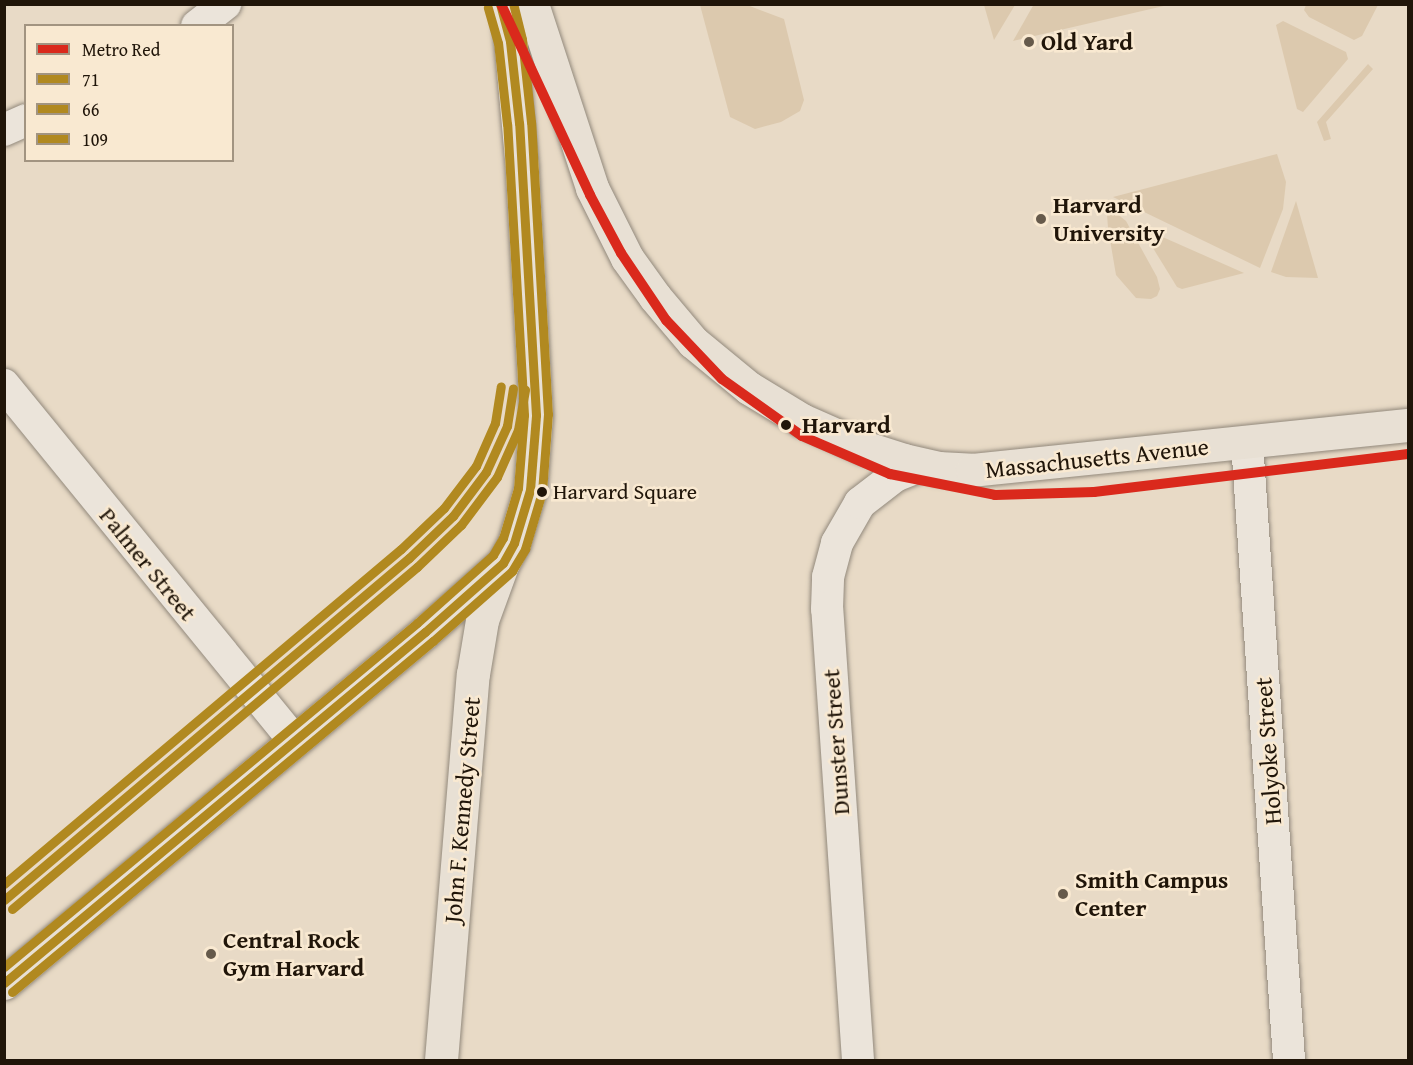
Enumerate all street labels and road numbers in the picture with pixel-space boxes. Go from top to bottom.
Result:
street label: Massachusetts Avenue [984,432,1210,484]
street label: Palmer Street [93,501,203,627]
street label: Dunster Street [817,668,855,816]
street label: Holyoke Street [1248,676,1288,826]
street label: John F. Kennedy Street [438,696,486,924]

